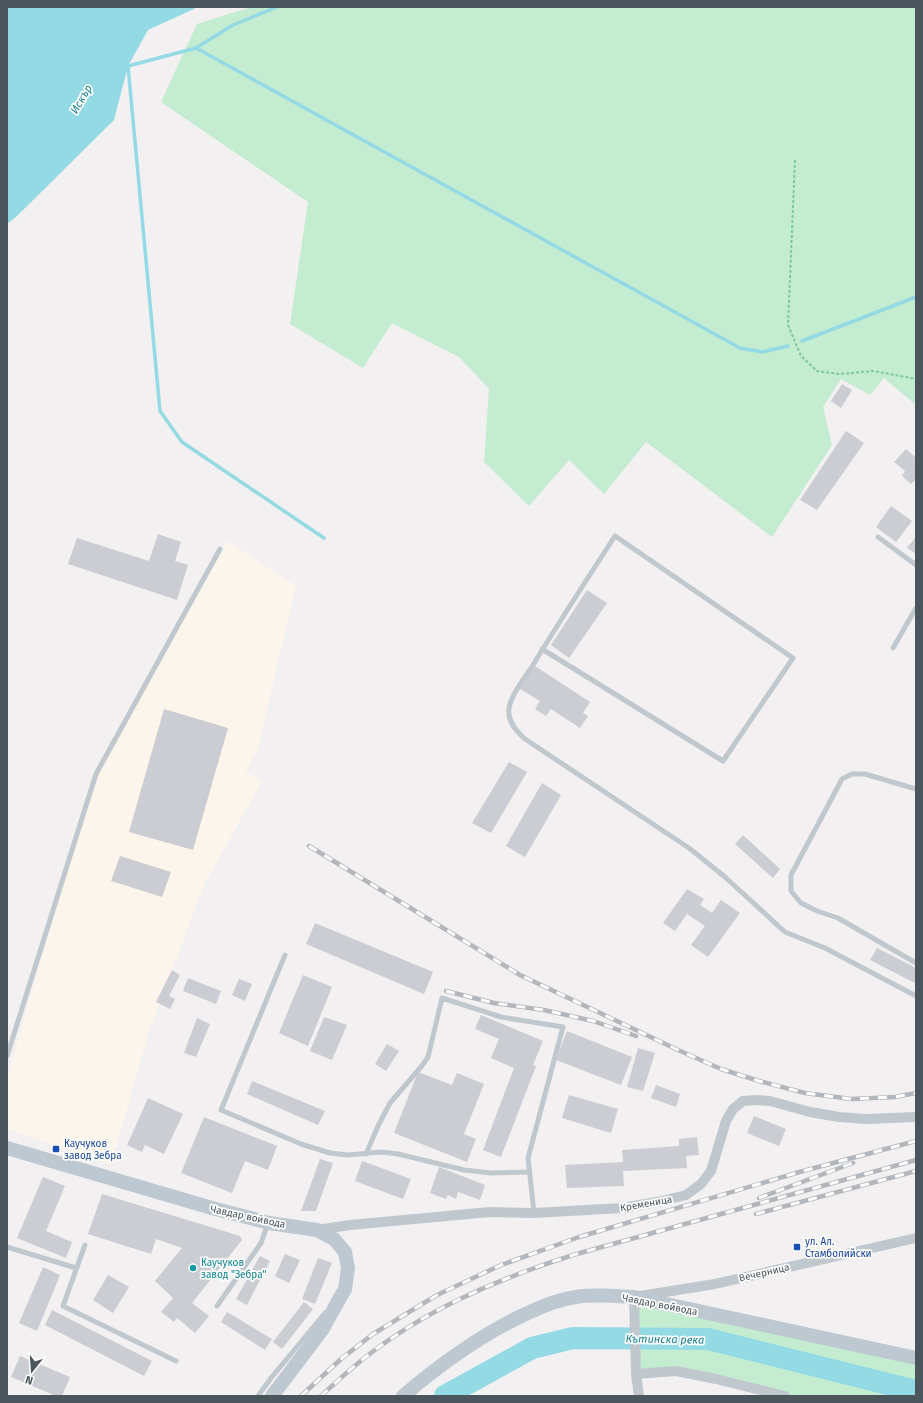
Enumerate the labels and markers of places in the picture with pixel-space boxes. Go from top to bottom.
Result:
place label: Каучуков завод Зебра [64,1138,122,1162]
marker: Каучуков завод Зебра [51,1144,61,1154]
place label: ул. Ал. Стамболийски [805,1236,872,1260]
marker: ул. Ал. Стамболийски [792,1242,802,1252]
place label: Каучуков завод "Зебра" [201,1257,267,1281]
marker: Каучуков завод "Зебра" [188,1263,198,1273]

